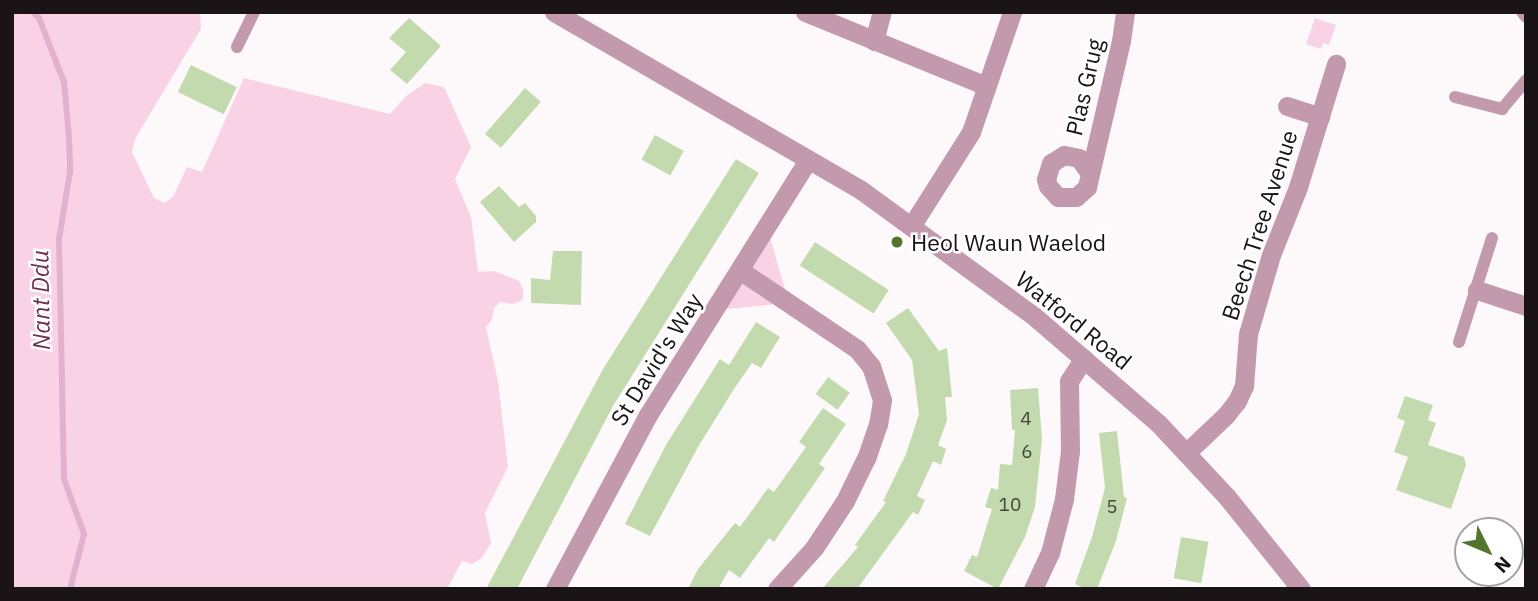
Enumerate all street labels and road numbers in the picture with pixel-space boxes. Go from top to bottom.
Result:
street label: Plas Grug [1059,36,1109,138]
street label: Beech Tree Avenue [1215,126,1303,324]
street label: Watford Road [1011,265,1137,375]
street label: St David's Way [604,288,708,430]

